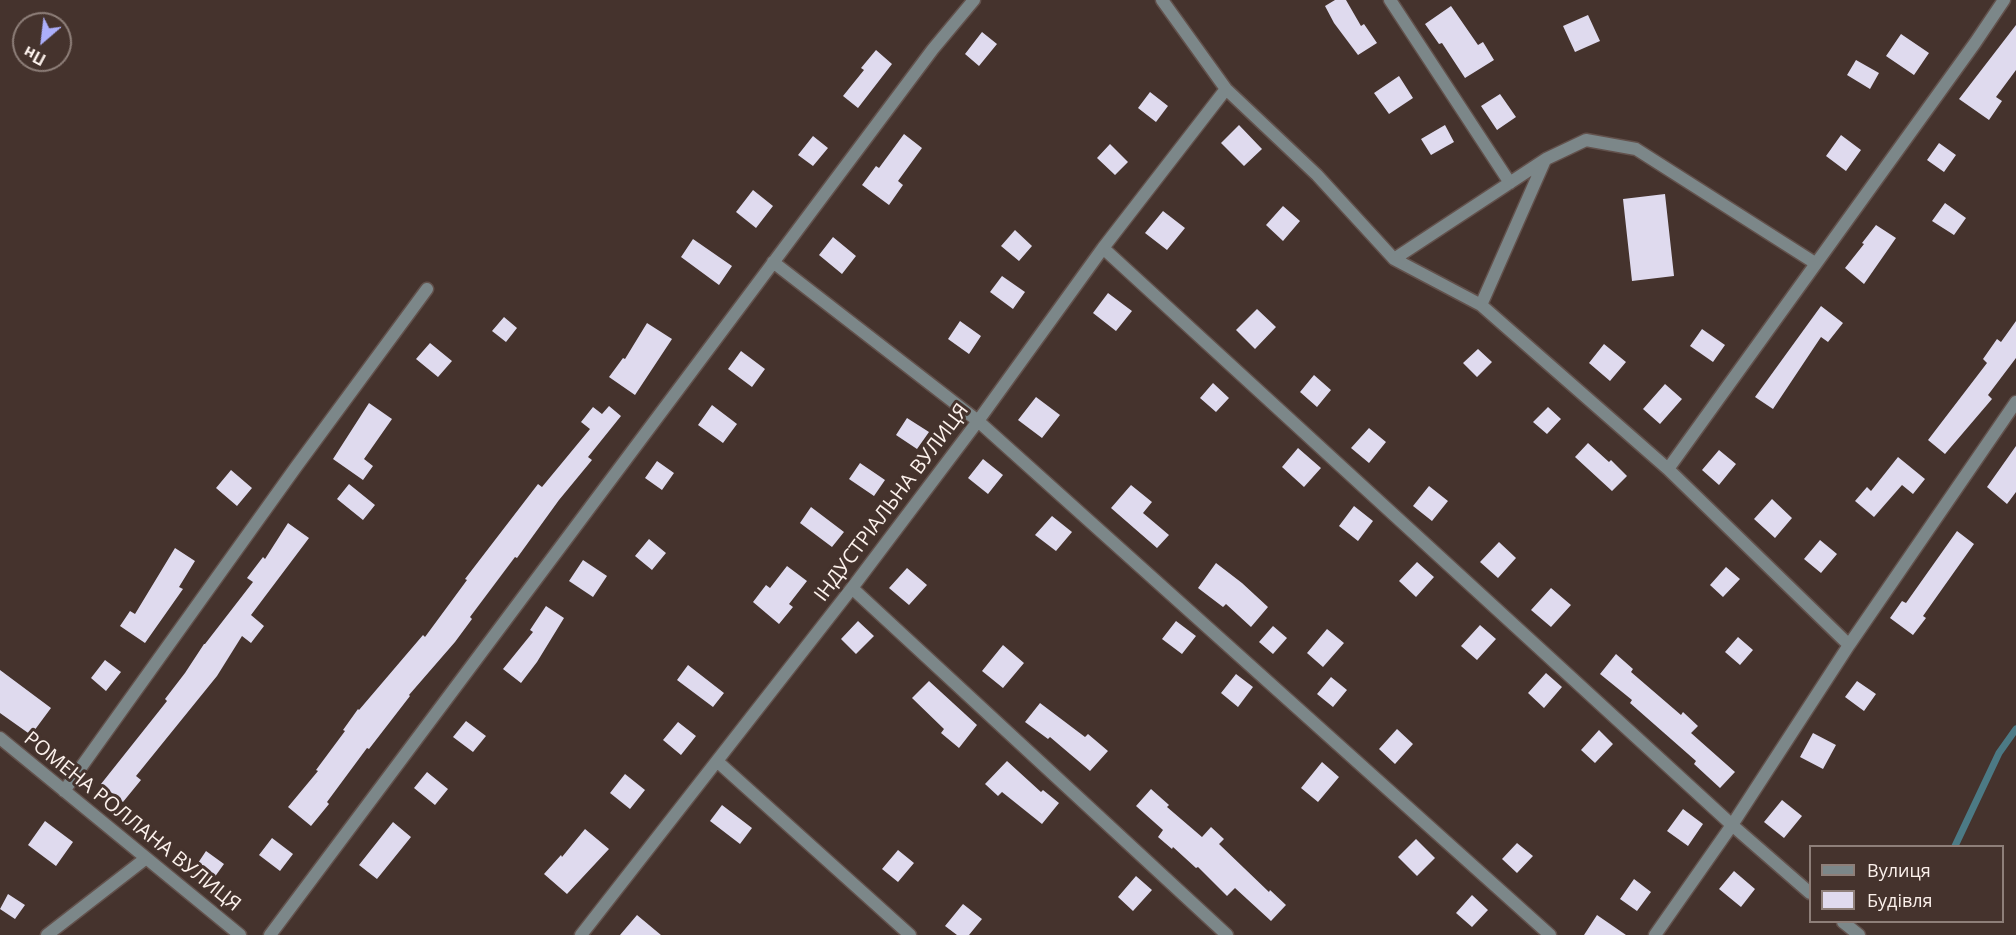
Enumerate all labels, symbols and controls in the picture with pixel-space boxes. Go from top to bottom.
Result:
north arrow [12,12,72,72]
text: Пн [19,41,50,71]
street label: ІНДУСТРІАЛЬНА ВУЛИЦЯ [810,399,974,607]
street label: РОМЕНА РОЛЛАНА ВУЛИЦЯ [19,727,245,917]
legend [1809,845,2004,923]
text: Вулиця [1867,858,1931,882]
text: Будівля [1867,888,1933,912]

